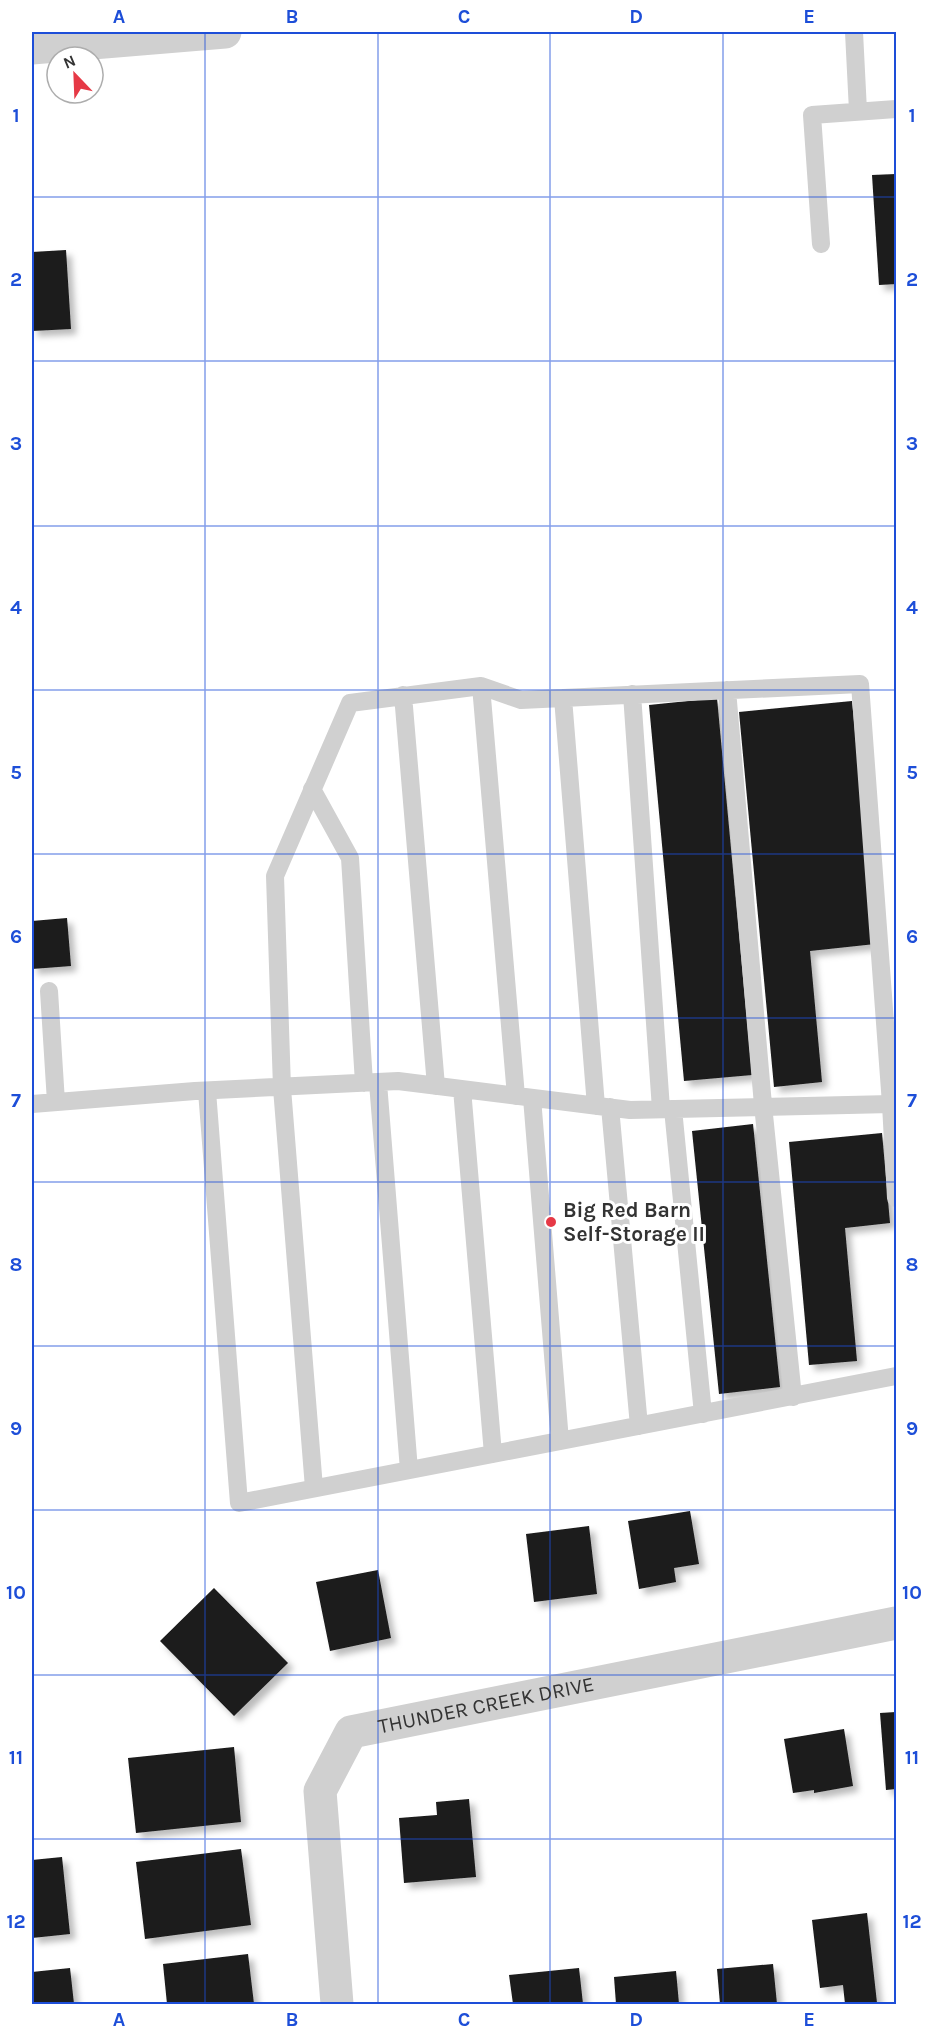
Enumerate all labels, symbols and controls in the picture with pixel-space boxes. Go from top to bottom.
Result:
text: A [113,5,126,28]
text: B [286,5,298,28]
text: C [458,5,470,28]
text: D [629,5,643,28]
text: E [803,5,815,28]
north arrow [45,45,105,105]
text: N [60,51,78,73]
text: 1 [12,104,20,127]
text: 1 [908,104,916,127]
text: 2 [10,268,22,291]
text: 2 [906,268,918,291]
text: 3 [10,432,22,455]
text: 3 [906,432,918,455]
text: 4 [10,596,22,619]
text: 4 [906,596,918,619]
text: 5 [10,761,22,784]
text: 5 [906,761,918,784]
text: 6 [10,925,22,948]
text: 6 [906,925,918,948]
text: 7 [11,1089,21,1112]
text: 7 [907,1089,917,1112]
place label: Big Red Barn Self-Storage II [563,1198,705,1246]
marker: Big Red Barn Self-Storage II [544,1215,558,1229]
text: 8 [10,1253,22,1276]
text: 8 [906,1253,918,1276]
text: 9 [10,1417,22,1440]
text: 9 [906,1417,918,1440]
text: 10 [6,1581,26,1604]
text: 10 [902,1581,922,1604]
street label: THUNDER CREEK DRIVE [376,1672,596,1738]
text: 11 [9,1746,23,1769]
text: 11 [905,1746,919,1769]
text: 12 [6,1910,26,1933]
text: 12 [902,1910,922,1933]
text: A [113,2008,126,2031]
text: B [286,2008,298,2031]
text: C [458,2008,470,2031]
text: D [629,2008,643,2031]
text: E [803,2008,815,2031]

